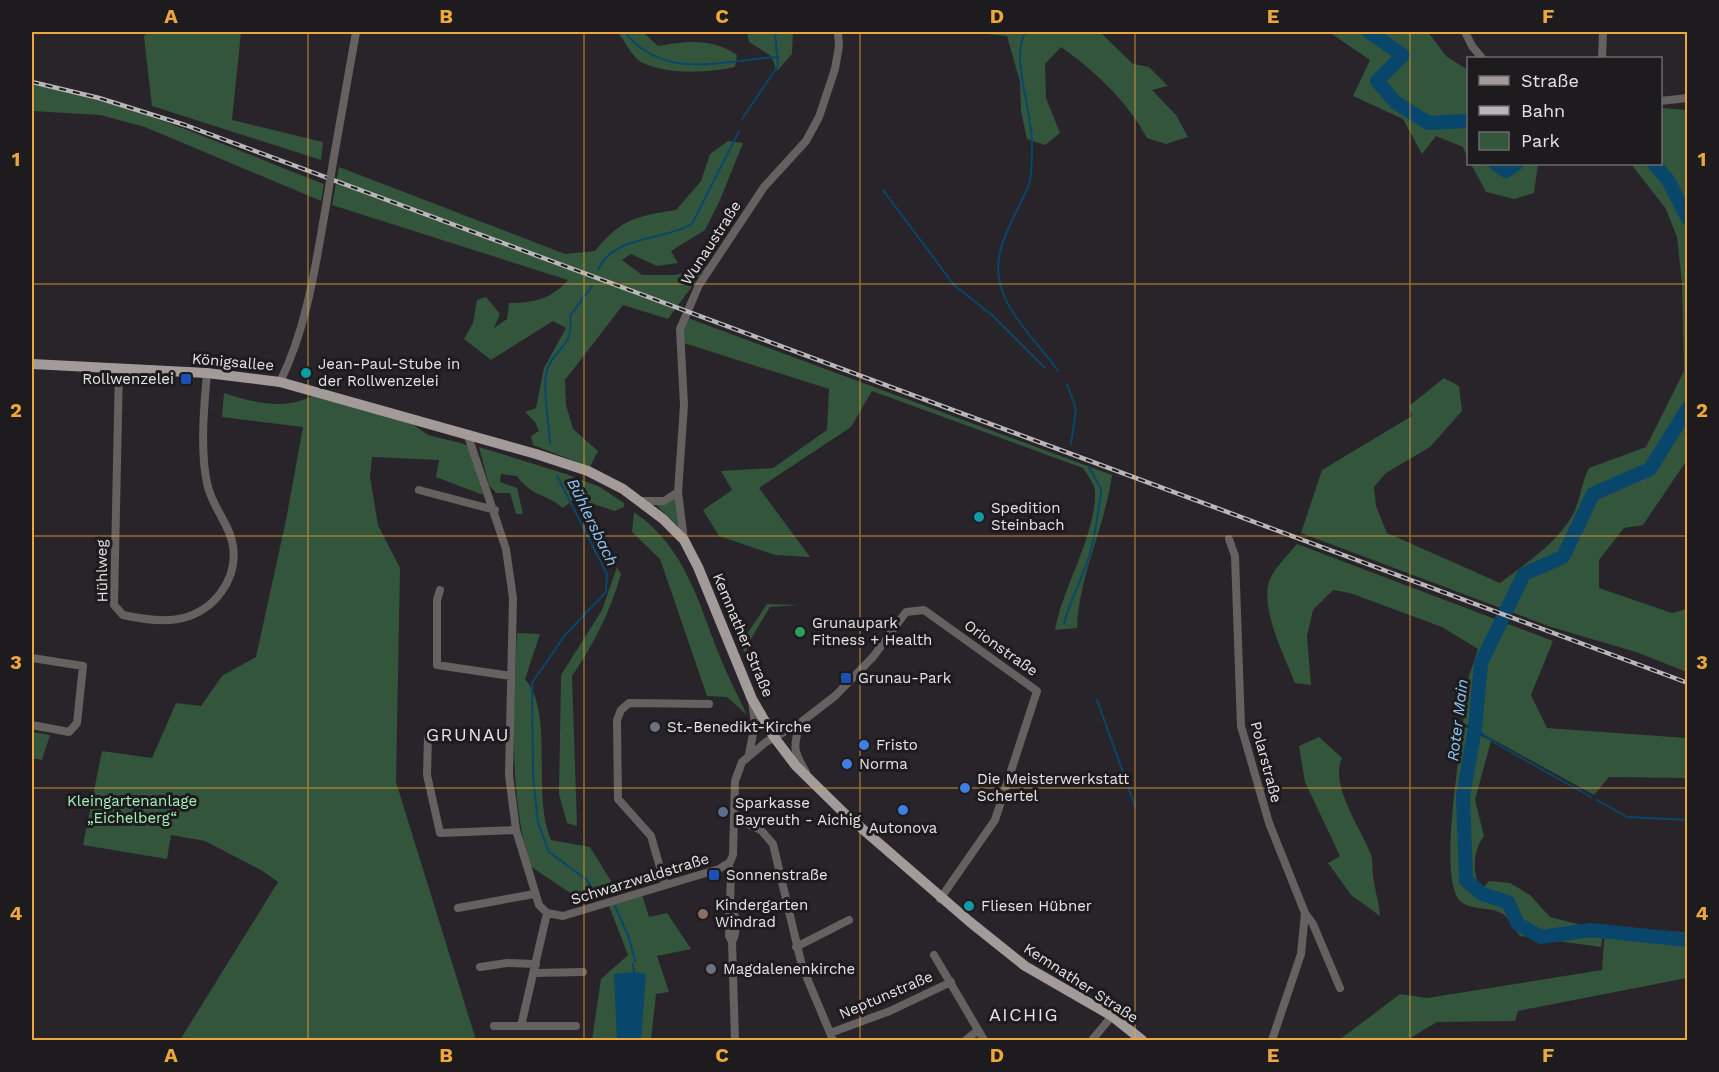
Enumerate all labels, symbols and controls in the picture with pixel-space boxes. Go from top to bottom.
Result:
text: A [164,4,178,28]
text: B [439,4,453,28]
text: C [715,4,729,28]
text: D [990,4,1004,28]
text: E [1267,4,1279,28]
text: F [1542,4,1554,28]
legend [1467,57,1662,165]
text: Straße [1521,70,1579,91]
text: Bahn [1521,100,1565,121]
text: Park [1521,130,1560,151]
text: 1 [12,147,20,171]
text: 1 [1698,147,1706,171]
street label: Wunaustraße [677,197,745,289]
street label: Königsallee [191,349,275,375]
place label: Jean-Paul-Stube in der Rollwenzelei [318,355,460,390]
marker: Jean-Paul-Stube in der Rollwenzelei [299,366,313,380]
place label: Rollwenzelei [82,370,174,388]
marker: Rollwenzelei [179,372,193,386]
text: 2 [10,398,22,422]
text: 2 [1696,398,1708,422]
water label: Bühlersbach [563,475,622,569]
place label: Spedition Steinbach [991,499,1064,534]
marker: Spedition Steinbach [972,510,986,524]
street label: Hühlweg [92,539,112,603]
street label: Kemnather Straße [709,570,777,700]
place label: Grunaupark Fitness + Health [812,614,932,649]
street label: Orionstraße [961,616,1041,680]
marker: Grunaupark Fitness + Health [793,625,807,639]
text: 3 [10,650,22,674]
text: 3 [1696,650,1708,674]
place label: Grunau-Park [858,669,952,687]
marker: Grunau-Park [839,671,853,685]
water label: Roter Main [1443,678,1472,762]
place label: St.-Benedikt-Kirche [667,718,811,736]
street label: Polarstraße [1247,719,1285,805]
marker: St.-Benedikt-Kirche [648,720,662,734]
district label: GRUNAU [426,724,510,745]
place label: Fristo [876,736,918,754]
marker: Fristo [857,738,871,752]
place label: Norma [859,755,908,773]
marker: Norma [840,757,854,771]
place label: Die Meisterwerkstatt Schertel [977,770,1130,805]
marker: Die Meisterwerkstatt Schertel [958,781,972,795]
park label: Kleingartenanlage „Eichelberg“ [67,792,197,827]
place label: Sparkasse Bayreuth - Aichig [735,794,861,829]
marker: Autonova [896,803,910,817]
marker: Sparkasse Bayreuth - Aichig [716,805,730,819]
place label: Autonova [869,819,938,837]
street label: Schwarzwaldstraße [569,849,711,909]
place label: Sonnenstraße [726,866,828,884]
marker: Sonnenstraße [707,868,721,882]
place label: Kindergarten Windrad [715,896,808,931]
place label: Fliesen Hübner [981,897,1092,915]
marker: Fliesen Hübner [962,899,976,913]
text: 4 [10,901,23,925]
text: 4 [1696,901,1709,925]
marker: Kindergarten Windrad [696,907,710,921]
street label: Kemnather Straße [1020,939,1142,1027]
place label: Magdalenenkirche [723,960,855,978]
marker: Magdalenenkirche [704,962,718,976]
street label: Neptunstraße [836,967,936,1023]
district label: AICHIG [989,1004,1059,1025]
text: A [164,1043,178,1067]
text: B [439,1043,453,1067]
text: C [715,1043,729,1067]
text: D [990,1043,1004,1067]
text: E [1267,1043,1279,1067]
text: F [1542,1043,1554,1067]

